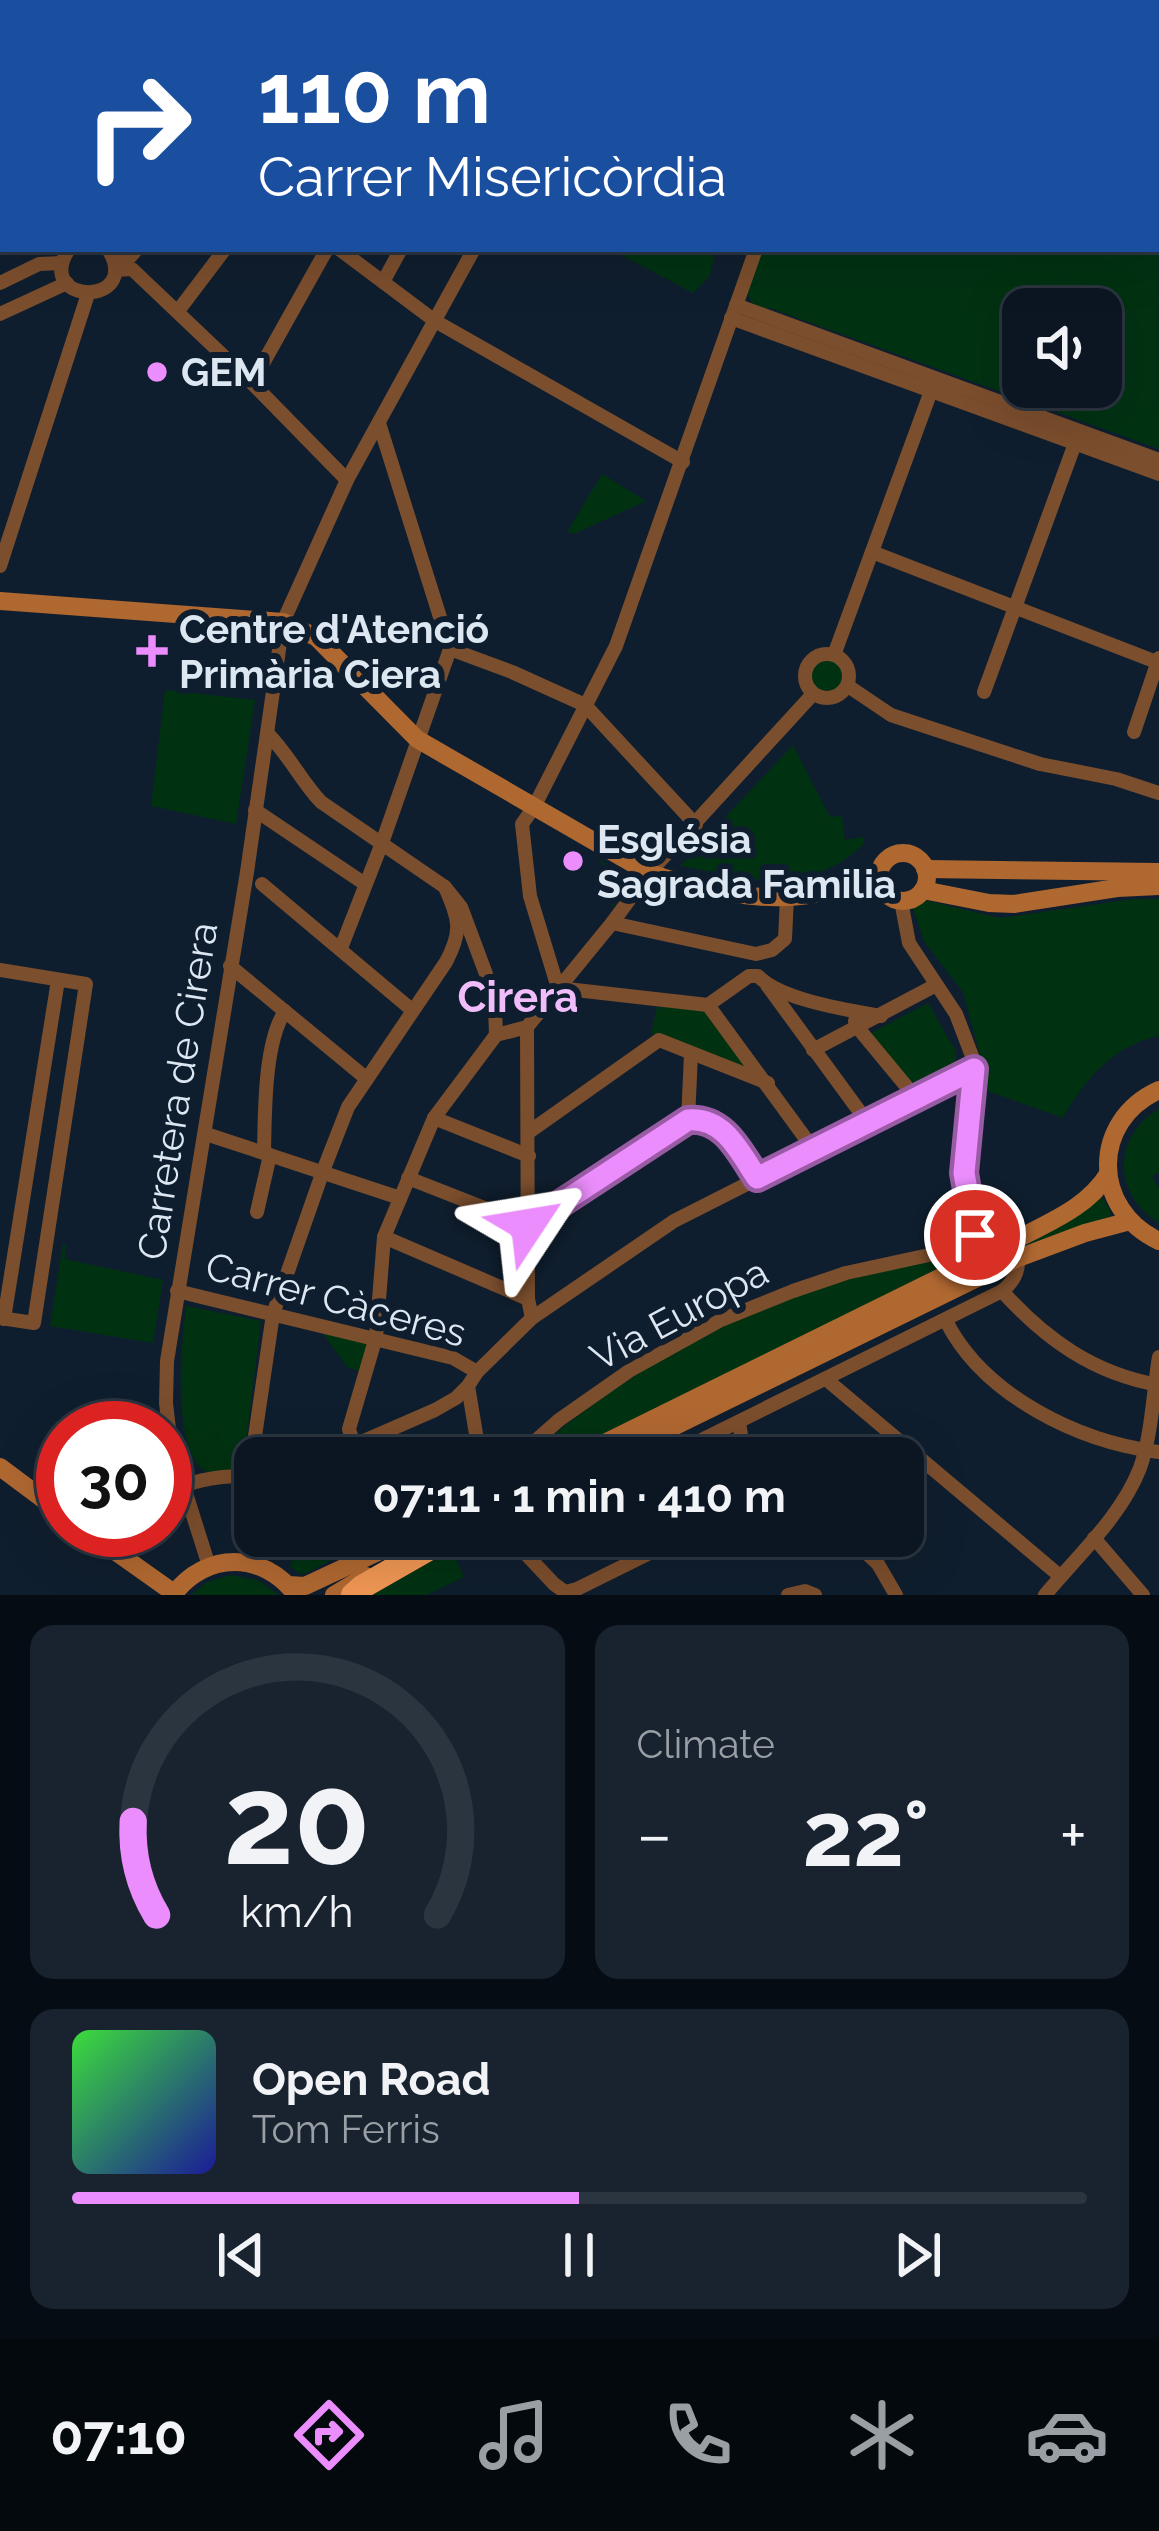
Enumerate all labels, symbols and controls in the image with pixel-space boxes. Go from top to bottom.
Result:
text: 110 m [258,44,491,143]
icon: right [60,48,216,204]
text: Carrer Misericòrdia [258,145,727,209]
map controls [1002,288,1122,408]
button: sound [1002,288,1122,408]
place label: GEM [181,349,266,395]
marker: GEM [144,359,170,385]
place label: Centre d'Atenció Primària Ciera [179,606,489,697]
marker: Centre d'Atenció Primària Ciera [136,635,168,667]
place label: Església Sagrada Familia [597,816,896,907]
marker: Església Sagrada Familia [560,848,586,874]
street label: Carretera de Cirera [128,919,226,1263]
district label: Cirera [458,973,578,1022]
position arrow [465,1162,591,1288]
pin [924,1184,1026,1286]
icon: arrive [942,1202,1008,1268]
street label: Carrer Càceres [201,1242,471,1356]
street label: Via Europa [582,1248,776,1380]
speed limit sign: 30 [36,1401,192,1557]
text: 07:11 · 1 min · 410 m [372,1470,786,1523]
text: Climate [637,1721,775,1767]
text: 20 [224,1747,371,1893]
text: 22° [803,1781,929,1887]
text: − [637,1796,672,1873]
text: + [1060,1796,1087,1873]
text: km/h [241,1887,354,1937]
text: Open Road [252,2053,491,2106]
text: Tom Ferris [252,2106,440,2152]
icon: previous [208,2222,274,2288]
icon: pause [546,2222,612,2288]
icon: next [885,2222,951,2288]
icon: directions [287,2393,371,2477]
icon: music [472,2393,556,2477]
icon: phone [656,2393,740,2477]
icon: climate [840,2393,924,2477]
icon: car [1025,2393,1109,2477]
text: 07:10 [50,2403,187,2467]

